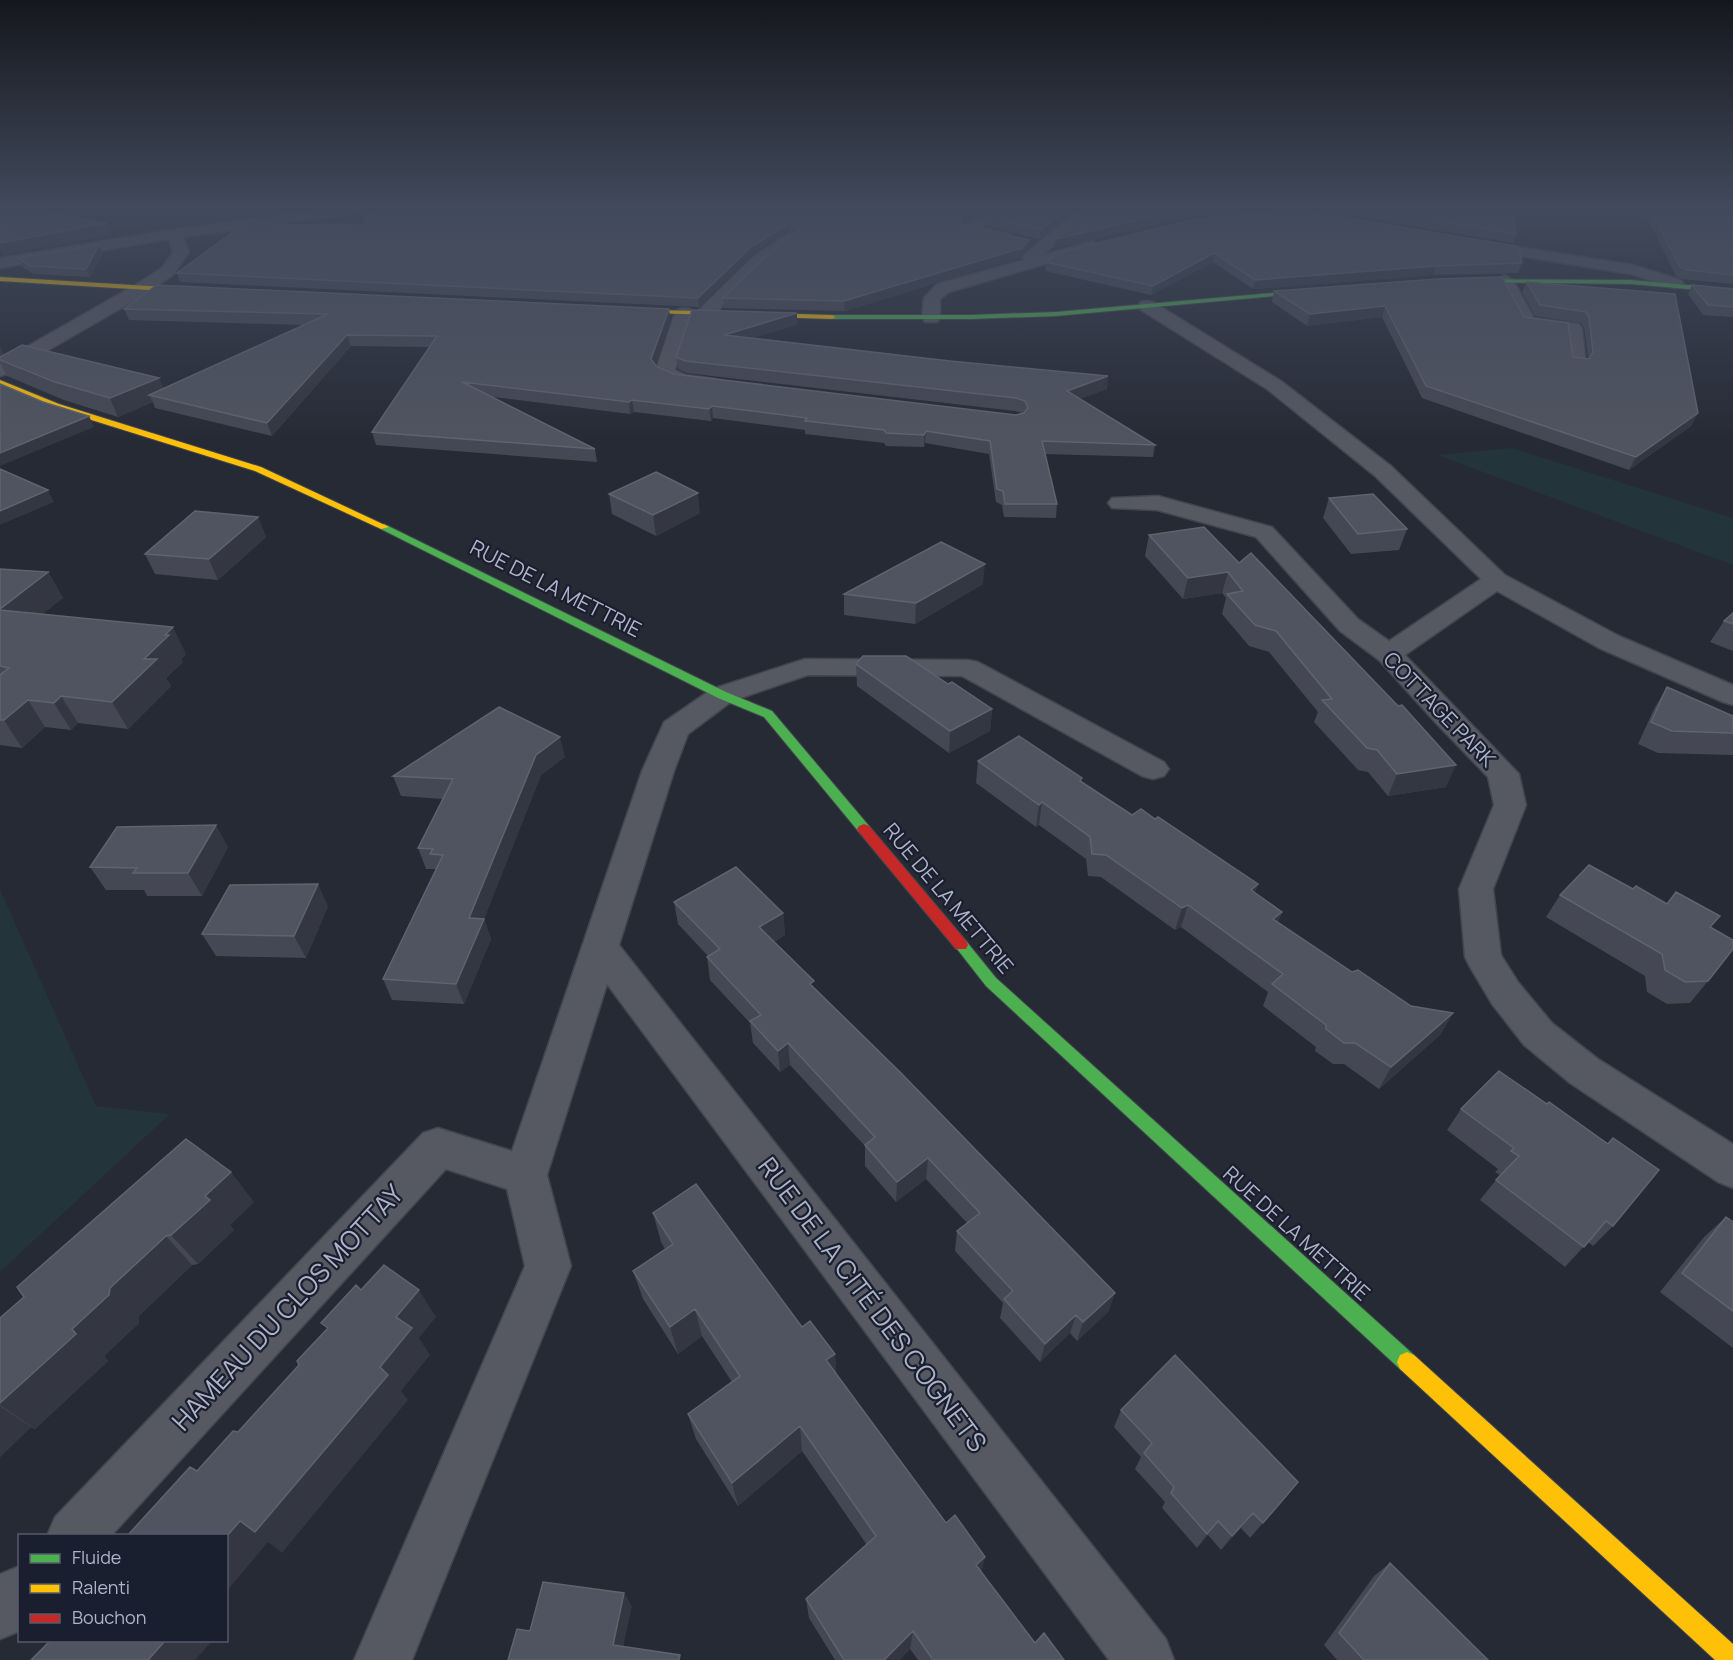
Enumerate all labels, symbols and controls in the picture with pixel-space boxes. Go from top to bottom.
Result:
street label: RUE DE LA METTRIE [466,533,646,643]
street label: COTTAGE PARK [1378,645,1503,773]
street label: RUE DE LA METTRIE [878,817,1020,979]
street label: RUE DE LA CITÉ DES COGNETS [750,1149,996,1459]
street label: RUE DE LA METTRIE [1218,1159,1376,1307]
street label: HAMEAU DU CLOS MOTTAY [163,1176,411,1438]
legend [18,1534,228,1642]
text: Fluide [72,1545,121,1569]
text: Ralenti [72,1575,130,1599]
text: Bouchon [72,1605,146,1629]

